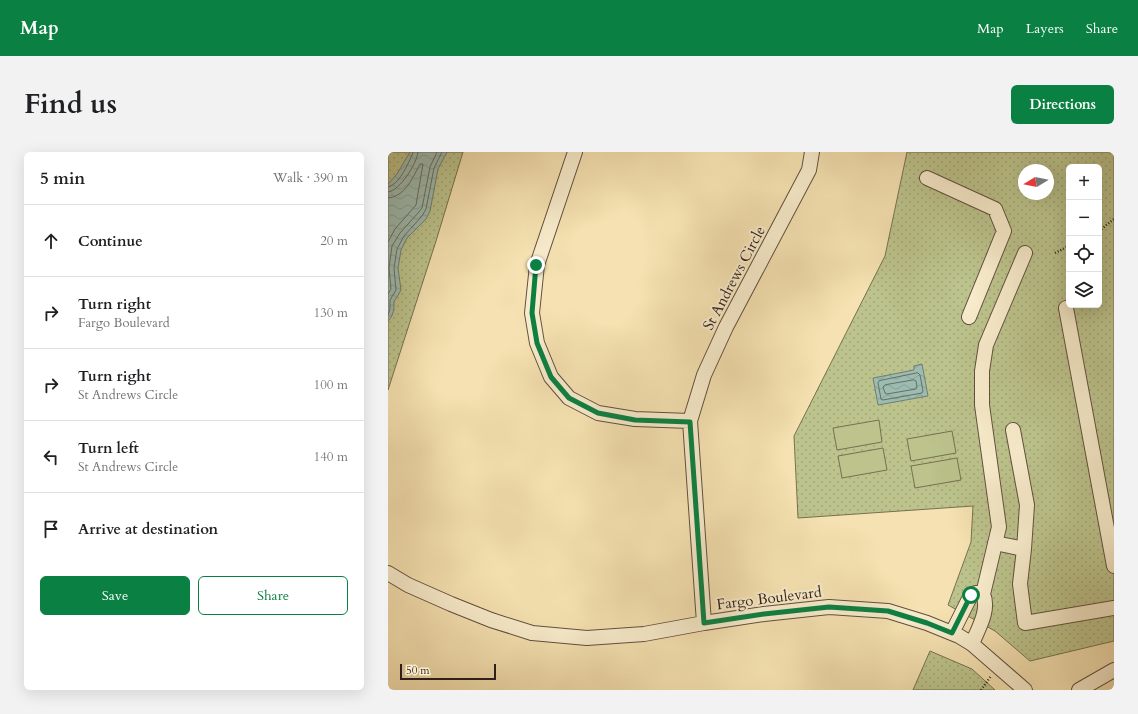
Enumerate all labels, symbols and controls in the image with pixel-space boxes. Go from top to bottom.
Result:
text: Map [20,15,59,41]
text: Map [977,19,1004,38]
text: Layers [1026,19,1064,38]
text: Share [1086,19,1118,38]
text: Find us [24,85,117,123]
button: Directions [1011,85,1114,124]
north arrow [1018,164,1054,200]
map controls [1066,164,1102,308]
button: + [1066,164,1102,200]
text: 5 min [40,167,85,190]
text: Walk · 390 m [273,169,348,187]
button: − [1066,200,1102,236]
street label: St Andrews Circle [698,222,770,334]
icon: ahead [40,230,62,252]
text: Continue [78,231,143,251]
text: 20 m [320,232,348,250]
button: locate [1066,236,1102,272]
route end [527,256,545,274]
button: layers [1066,272,1102,308]
text: Turn right [78,294,151,314]
icon: right [40,302,62,324]
text: 130 m [314,304,348,322]
text: Fargo Boulevard [78,314,170,332]
text: Turn right [78,366,151,386]
icon: right [40,374,62,396]
text: 100 m [314,376,348,394]
text: St Andrews Circle [78,386,178,404]
text: Turn left [78,438,139,458]
icon: left [40,446,62,468]
text: 140 m [314,448,348,466]
text: St Andrews Circle [78,458,178,476]
icon: arrive [40,518,62,540]
text: Arrive at destination [78,519,218,539]
button: Save [40,576,190,615]
button: Share [198,576,348,615]
street label: Fargo Boulevard [715,582,823,614]
route start [962,586,980,604]
scale bar [400,662,496,681]
text: 50 m [406,663,430,678]

